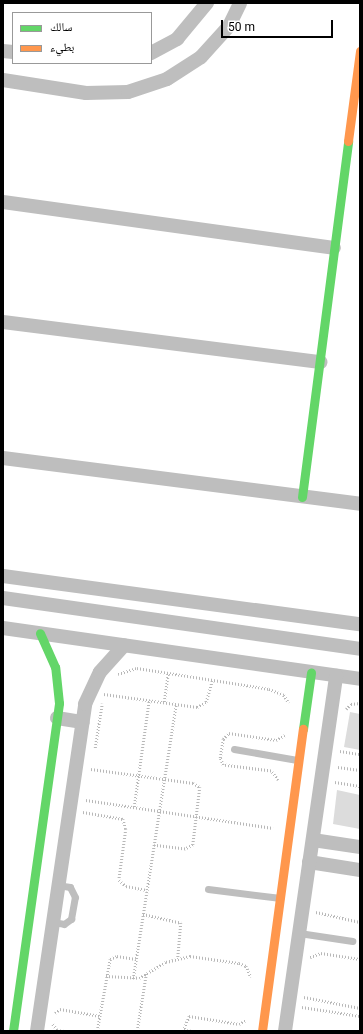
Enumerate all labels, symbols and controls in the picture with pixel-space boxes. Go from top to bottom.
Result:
legend [12,12,152,64]
scale bar [223,12,335,38]
text: سالك [50,20,72,34]
text: 50 m [228,20,255,34]
text: بطيء [50,40,74,54]

